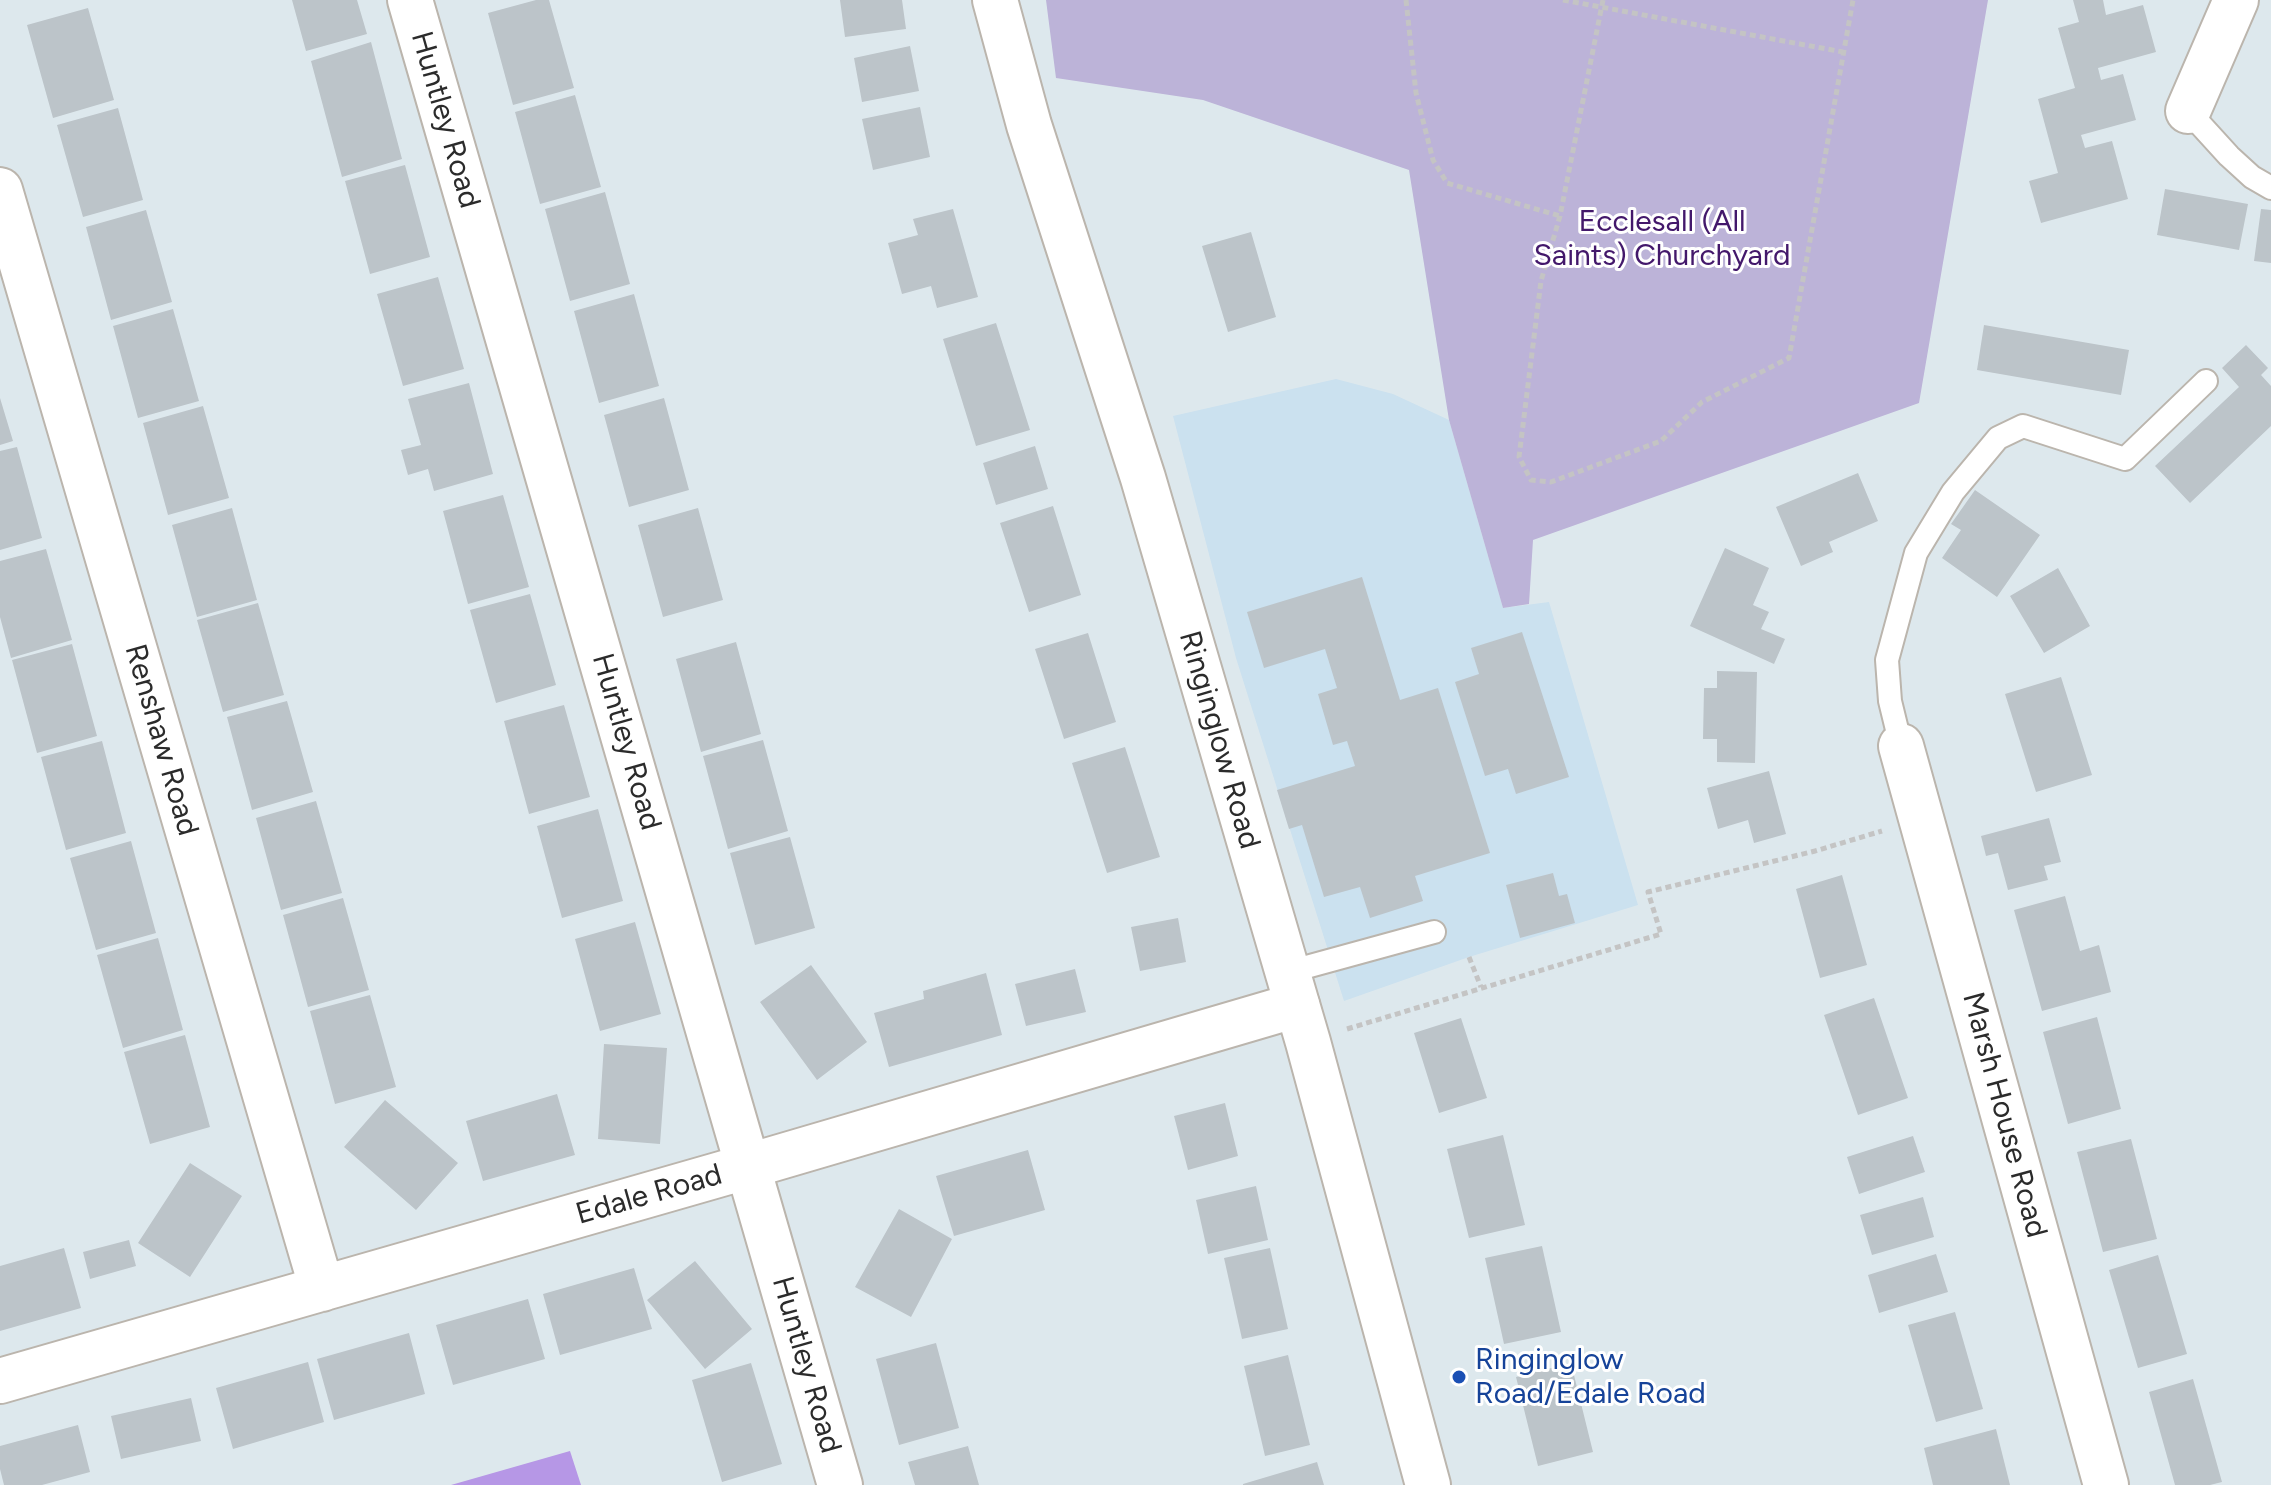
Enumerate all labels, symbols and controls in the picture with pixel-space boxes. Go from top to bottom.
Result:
street label: Huntley Road [403,27,487,213]
park label: Ecclesall (All Saints) Churchyard [1533,204,1791,274]
street label: Ringinglow Road [1171,627,1267,853]
street label: Renshaw Road [116,640,206,840]
street label: Huntley Road [584,649,668,835]
street label: Marsh House Road [1954,988,2054,1242]
street label: Edale Road [572,1157,726,1233]
street label: Huntley Road [764,1272,848,1458]
place label: Ringinglow Road/Edale Road [1475,1342,1706,1412]
marker: Ringinglow Road/Edale Road [1450,1368,1468,1386]

